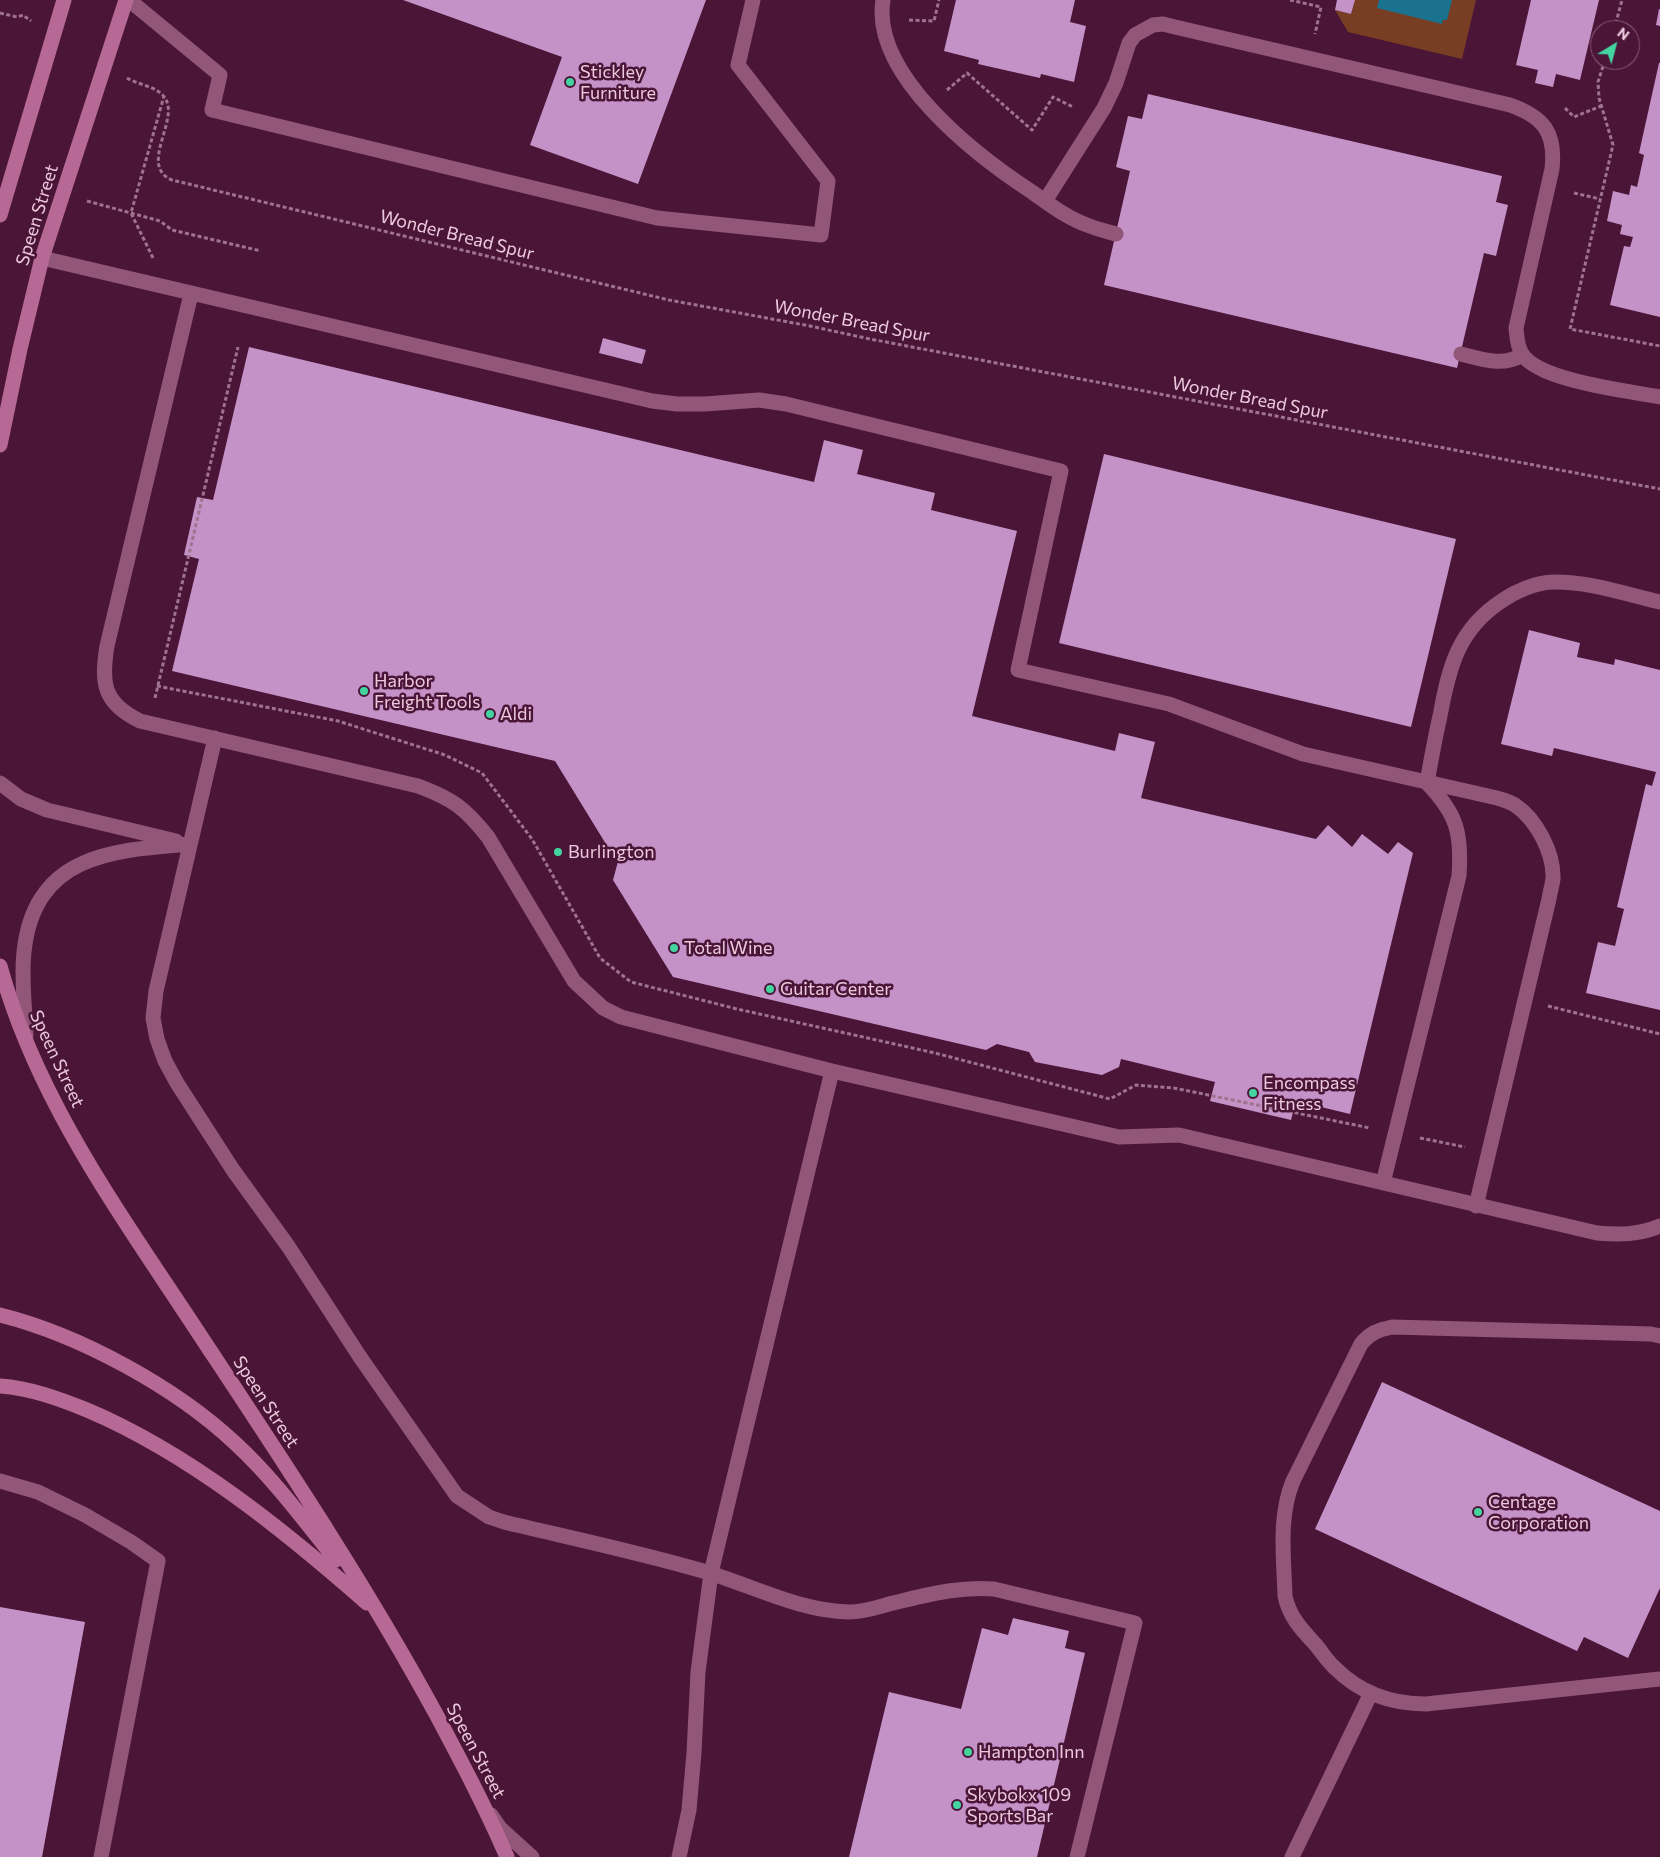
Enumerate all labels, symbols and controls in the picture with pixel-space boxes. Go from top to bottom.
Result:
north arrow [1590,20,1640,70]
text: N [1614,23,1633,43]
place label: Stickley Furniture [580,61,656,104]
marker: Stickley Furniture [564,76,576,88]
street label: Speen Street [11,162,63,268]
street label: Wonder Bread Spur [378,205,536,265]
street label: Wonder Bread Spur [772,295,932,347]
street label: Wonder Bread Spur [1170,372,1330,424]
place label: Harbor Freight Tools [374,670,480,712]
marker: Harbor Freight Tools [358,685,370,697]
place label: Aldi [500,703,532,725]
marker: Aldi [484,708,496,720]
place label: Burlington [568,841,654,863]
marker: Burlington [552,846,564,858]
place label: Total Wine [684,937,772,959]
marker: Total Wine [668,942,680,954]
place label: Guitar Center [780,978,891,1000]
marker: Guitar Center [764,983,776,995]
street label: Speen Street [25,1007,89,1111]
place label: Encompass Fitness [1263,1072,1356,1114]
marker: Encompass Fitness [1247,1087,1259,1099]
street label: Speen Street [228,1352,304,1452]
place label: Centage Corporation [1488,1491,1589,1534]
marker: Centage Corporation [1472,1506,1484,1518]
street label: Speen Street [442,1700,510,1802]
place label: Hampton Inn [978,1741,1085,1763]
marker: Hampton Inn [962,1746,974,1758]
place label: Skybokx 109 Sports Bar [967,1784,1071,1826]
marker: Skybokx 109 Sports Bar [951,1799,963,1811]

